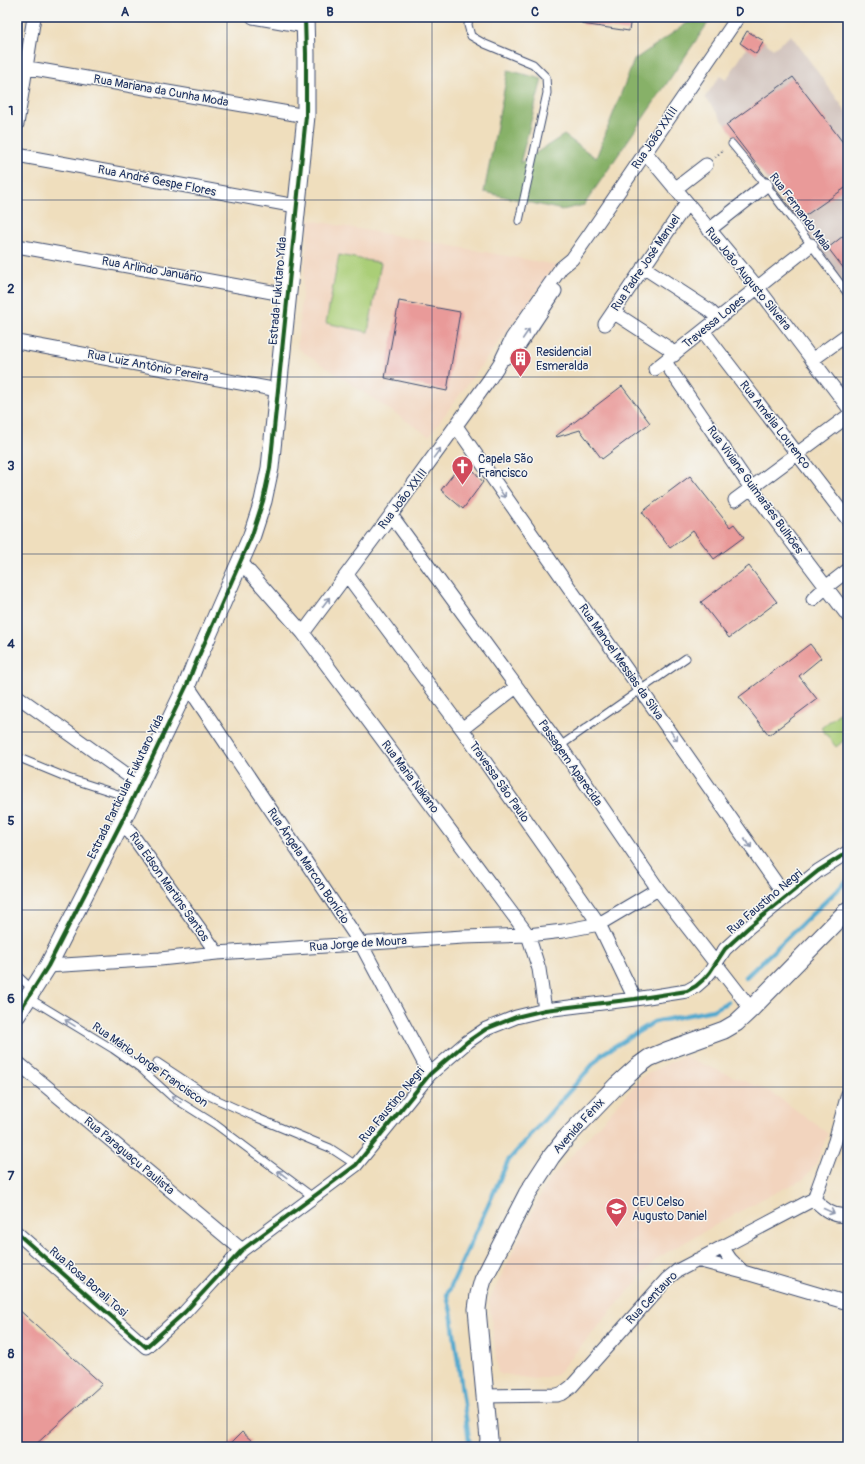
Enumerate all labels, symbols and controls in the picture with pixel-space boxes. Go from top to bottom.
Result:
text: A [121,4,130,20]
text: B [326,4,334,20]
text: C [531,4,539,20]
text: D [736,4,744,20]
street label: Rua Mariana da Cunha Moda [92,72,230,110]
text: 1 [8,103,14,119]
street label: Rua João XXIII [629,104,681,172]
street label: Rua André Gespe Flores [97,162,218,200]
street label: Rua Fernando Maia [766,170,834,254]
street label: Rua Padre José Manuel [608,212,684,314]
street label: Rua João Augusto Silveira [702,224,795,334]
street label: Estrada Fukutaro Yida [266,236,290,346]
street label: Rua Arlindo Januário [101,254,204,286]
text: 2 [7,281,15,297]
street label: Travessa Lopes [679,292,749,352]
one-way arrow [522,329,531,340]
place label: Residencial Esmeralda [536,345,592,374]
building icon: Residencial Esmeralda [508,346,534,379]
street label: Rua Luiz Antônio Pereira [86,347,210,385]
street label: Rua Amélia Lourenço [736,378,814,472]
street label: Rua Viviane Guimarães Bulhões [704,423,807,557]
one-way arrow [433,447,441,458]
place label: Capela São Francisco [478,452,534,481]
church icon: Capela São Francisco [449,453,475,486]
text: 3 [7,458,15,474]
street label: Rua João XXIII [375,466,431,532]
one-way arrow [498,487,506,498]
one-way arrow [322,596,330,607]
street label: Rua Manoel Messias da Silva [575,601,667,723]
text: 4 [7,636,15,652]
street label: Estrada Particular Fukutaro Yida [84,712,168,862]
street label: Passagem Aparecida [535,717,606,809]
one-way arrow [670,730,678,741]
street label: Rua Maria Nakano [378,738,443,817]
street label: Travessa São Paulo [465,739,533,826]
street label: Rua Ângela Marcon Bonício [264,805,354,927]
text: 5 [7,813,15,829]
street label: Rua Edson Martins Santos [126,830,213,945]
one-way arrow [744,837,752,848]
street label: Rua Faustino Negri [724,866,806,938]
street label: Rua Jorge de Moura [309,933,408,955]
text: 6 [7,991,15,1007]
one-way arrow [64,1019,76,1027]
street label: Rua Mário Jorge Franciscon [89,1019,211,1111]
street label: Rua Faustino Negri [356,1064,428,1146]
one-way arrow [170,1095,181,1103]
street label: Avenida Fênix [550,1095,608,1157]
street label: Rua Paraguaçu Paulista [81,1114,178,1199]
text: 7 [8,1168,15,1184]
one-way arrow [276,1170,287,1178]
place label: CEU Celso Augusto Daniel [632,1195,707,1224]
school or university icon: CEU Celso Augusto Daniel [604,1196,630,1229]
one-way arrow [823,1208,835,1215]
street label: Rua Rosa Borali Tosi [46,1244,130,1320]
street label: Rua Centauro [623,1268,681,1328]
text: 8 [8,1346,15,1362]

